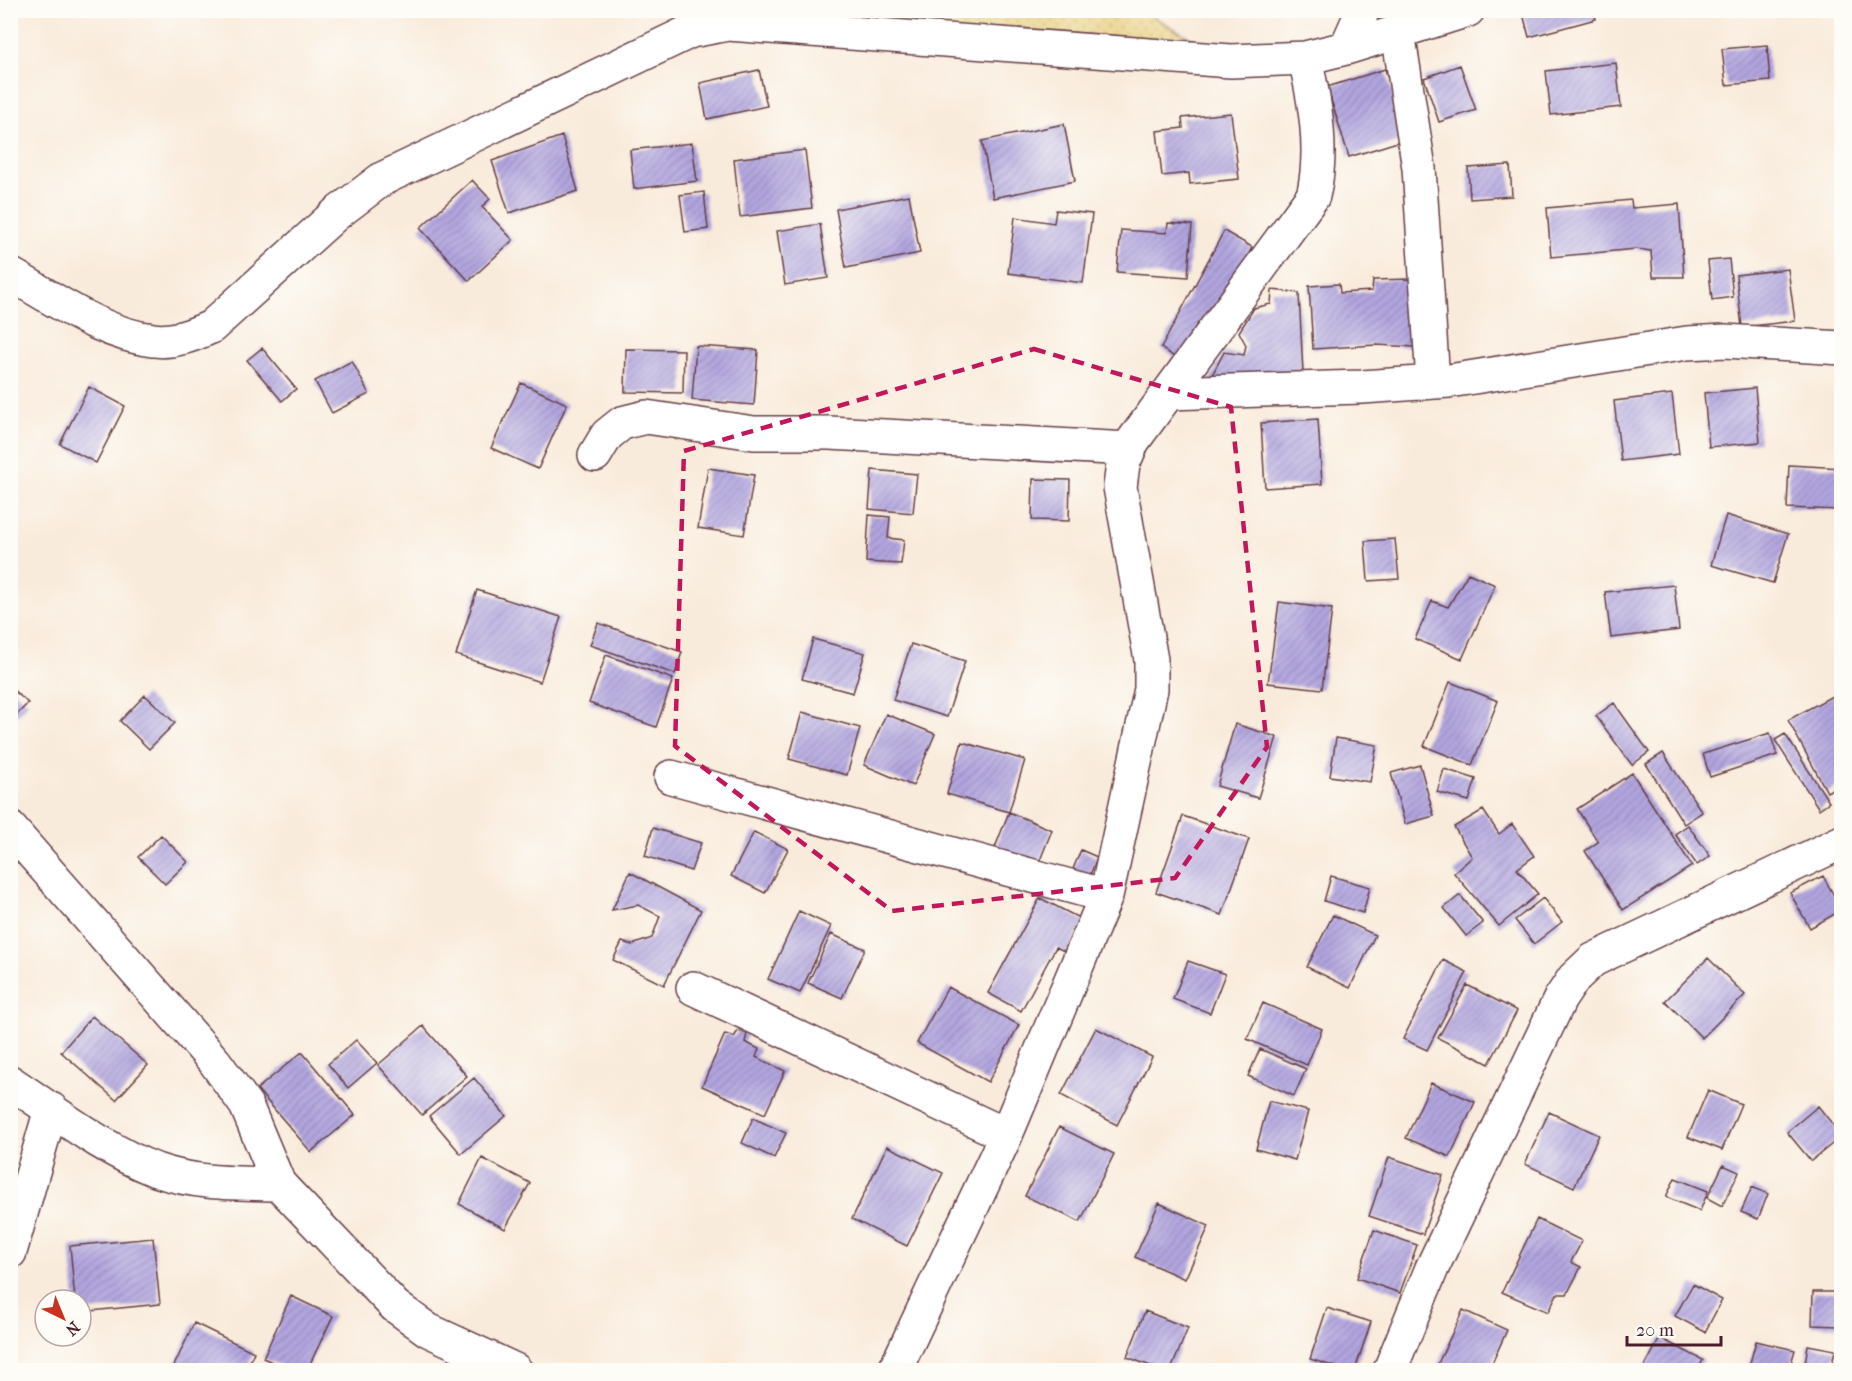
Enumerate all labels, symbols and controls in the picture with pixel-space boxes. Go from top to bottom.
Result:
north arrow [33,1288,93,1348]
scale bar [1627,1309,1722,1347]
text: N [61,1318,84,1340]
text: 20 m [1636,1320,1674,1341]

